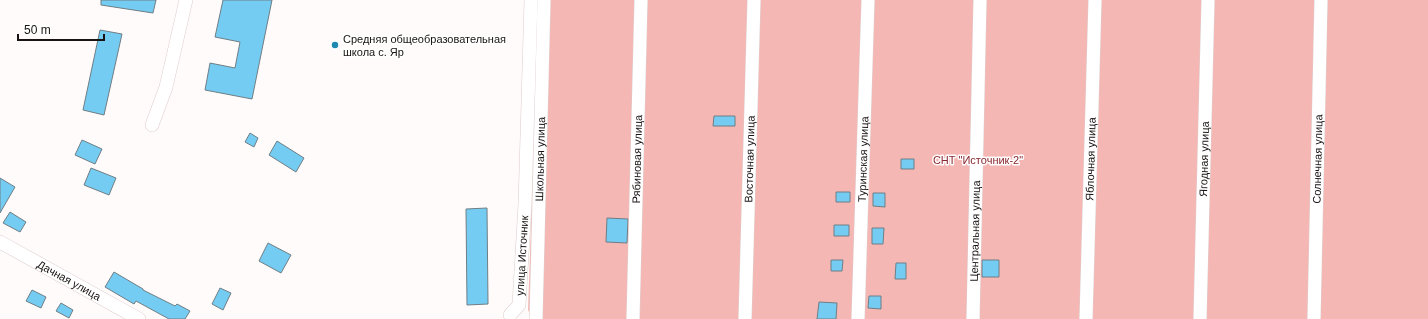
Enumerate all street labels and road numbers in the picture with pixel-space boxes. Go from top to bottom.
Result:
street label: Солнечная улица [1311,113,1325,204]
street label: Рябиновая улица [630,114,644,204]
street label: Восточная улица [742,115,757,203]
street label: Туринская улица [856,115,870,202]
street label: Школьная улица [533,116,547,201]
street label: Яблочная улица [1083,116,1098,201]
street label: Ягодная улица [1197,120,1211,197]
street label: Центральная улица [968,179,982,282]
street label: улица Источник [514,215,530,296]
street label: Дачная улица [35,258,104,303]

